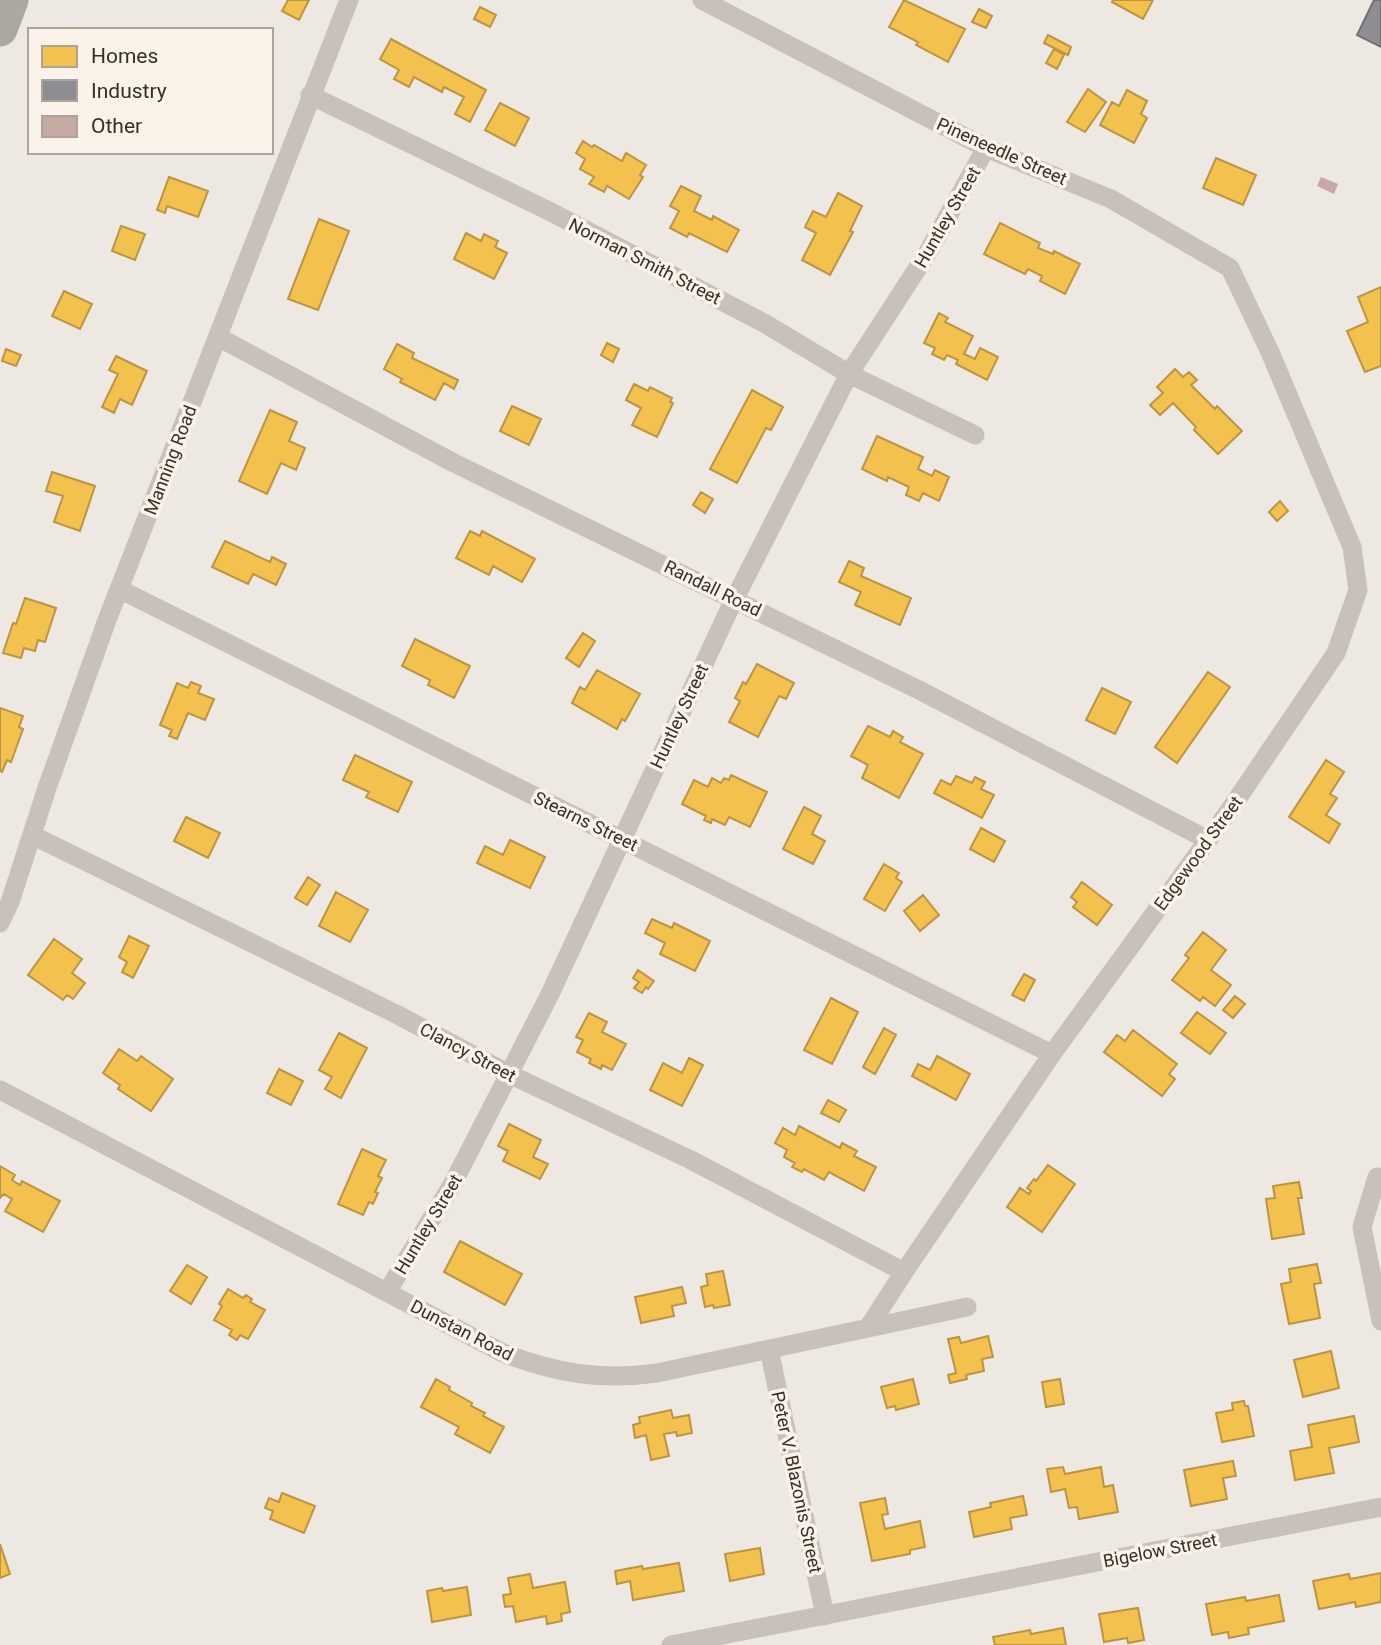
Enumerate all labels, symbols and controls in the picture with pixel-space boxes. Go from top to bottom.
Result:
legend [28,28,273,154]
text: Homes [91,44,158,68]
text: Industry [91,79,167,103]
street label: Pineneedle Street [934,113,1070,189]
text: Other [91,114,142,138]
street label: Huntley Street [910,163,984,271]
street label: Norman Smith Street [565,214,725,308]
street label: Manning Road [139,402,201,518]
street label: Randall Road [661,555,765,621]
street label: Huntley Street [646,660,712,772]
street label: Stearns Street [531,787,642,855]
street label: Edgewood Street [1150,792,1247,914]
street label: Clancy Street [416,1018,520,1086]
street label: Huntley Street [390,1170,466,1278]
street label: Dunstan Road [407,1295,517,1365]
street label: Peter V. Blazonis Street [767,1389,827,1575]
street label: Bigelow Street [1101,1529,1219,1571]

